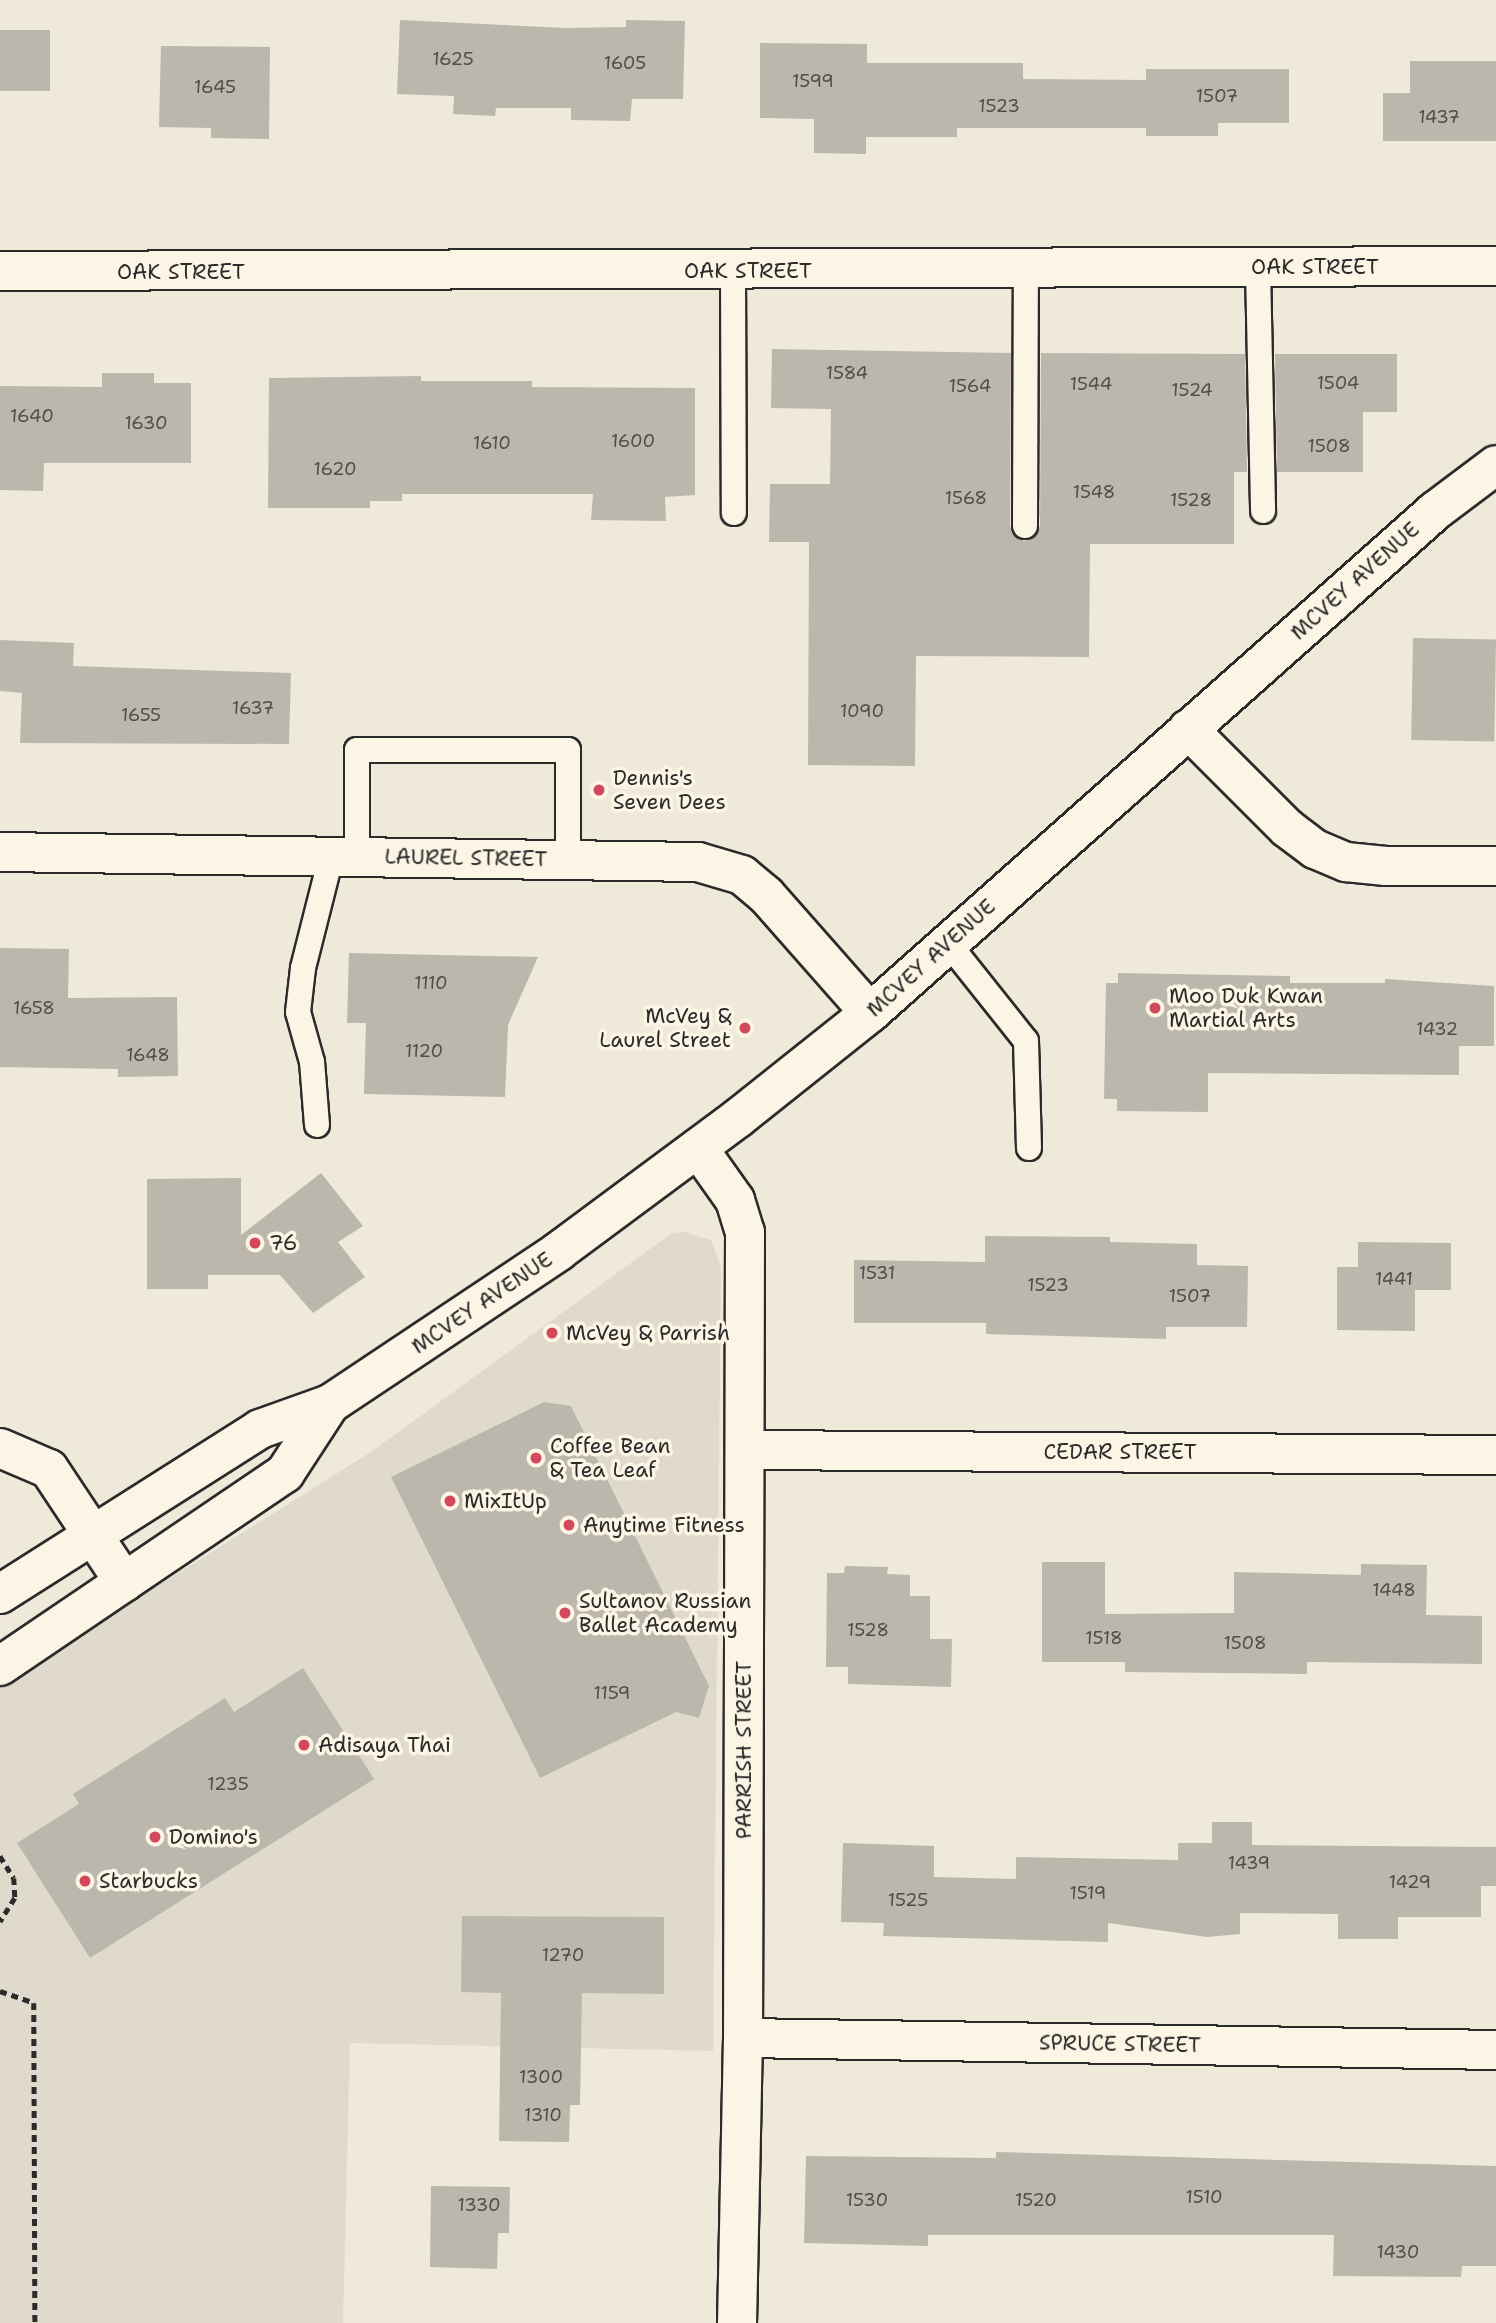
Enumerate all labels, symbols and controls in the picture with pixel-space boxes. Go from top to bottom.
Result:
house number: 1625 [432,48,474,70]
house number: 1605 [604,52,646,74]
house number: 1599 [792,70,834,92]
house number: 1645 [194,76,236,98]
house number: 1507 [1196,85,1238,107]
house number: 1523 [978,95,1020,117]
house number: 1437 [1418,106,1460,128]
street label: OAK STREET [1251,254,1379,280]
street label: OAK STREET [684,258,812,284]
street label: OAK STREET [117,259,245,285]
house number: 1584 [826,362,868,384]
house number: 1504 [1317,372,1359,394]
house number: 1544 [1070,373,1112,395]
house number: 1564 [949,375,991,397]
house number: 1524 [1171,379,1213,401]
house number: 1640 [10,405,54,427]
house number: 1630 [124,412,168,434]
house number: 1600 [611,430,655,452]
house number: 1610 [473,432,511,454]
house number: 1508 [1307,435,1351,457]
house number: 1620 [314,458,356,480]
house number: 1548 [1073,481,1115,503]
house number: 1568 [945,487,987,509]
house number: 1528 [1170,489,1212,511]
street label: MCVEY AVENUE [1286,517,1424,645]
house number: 1637 [232,697,274,719]
house number: 1090 [840,700,884,722]
house number: 1655 [121,704,161,726]
place label: Dennis's Seven Dees [613,765,726,815]
marker: Dennis's Seven Dees [591,782,607,798]
street label: LAUREL STREET [384,844,548,872]
street label: MCVEY AVENUE [862,894,1000,1022]
house number: 1110 [414,972,448,994]
place label: Moo Duk Kwan Martial Arts [1169,983,1323,1033]
house number: 1658 [13,997,55,1019]
marker: Moo Duk Kwan Martial Arts [1147,1000,1163,1016]
place label: McVey & Laurel Street [599,1003,731,1053]
house number: 1432 [1416,1018,1458,1040]
marker: McVey & Laurel Street [737,1020,753,1036]
house number: 1120 [405,1040,443,1062]
house number: 1648 [126,1044,170,1066]
place label: 76 [269,1230,298,1256]
marker: 76 [247,1235,263,1251]
street label: MCVEY AVENUE [407,1247,557,1359]
house number: 1531 [859,1262,895,1284]
house number: 1441 [1375,1268,1413,1290]
house number: 1523 [1027,1274,1069,1296]
house number: 1507 [1169,1285,1211,1307]
place label: McVey & Parrish [566,1320,730,1346]
marker: McVey & Parrish [544,1325,560,1341]
place label: Coffee Bean & Tea Leaf [550,1433,670,1483]
street label: CEDAR STREET [1043,1439,1197,1465]
marker: Coffee Bean & Tea Leaf [528,1450,544,1466]
place label: MixItUp [464,1488,547,1514]
marker: MixItUp [442,1493,458,1509]
place label: Anytime Fitness [583,1512,745,1538]
marker: Anytime Fitness [561,1517,577,1533]
house number: 1448 [1372,1579,1416,1601]
place label: Sultanov Russian Ballet Academy [579,1588,751,1638]
marker: Sultanov Russian Ballet Academy [557,1605,573,1621]
house number: 1528 [847,1619,889,1641]
house number: 1518 [1085,1627,1123,1649]
house number: 1508 [1223,1632,1267,1654]
street label: PARRISH STREET [731,1661,757,1839]
house number: 1159 [594,1682,630,1704]
place label: Adisaya Thai [318,1732,451,1758]
marker: Adisaya Thai [296,1737,312,1753]
house number: 1235 [207,1773,249,1795]
place label: Domino's [169,1824,258,1850]
marker: Domino's [147,1829,163,1845]
house number: 1439 [1228,1852,1270,1874]
place label: Starbucks [99,1868,198,1894]
house number: 1429 [1389,1871,1431,1893]
marker: Starbucks [77,1873,93,1889]
house number: 1519 [1070,1882,1106,1904]
house number: 1525 [888,1889,928,1911]
house number: 1270 [542,1944,584,1966]
street label: SPRUCE STREET [1039,2030,1201,2058]
house number: 1300 [519,2066,563,2088]
house number: 1310 [524,2104,562,2126]
house number: 1510 [1185,2186,1223,2208]
house number: 1530 [846,2189,888,2211]
house number: 1520 [1015,2189,1057,2211]
house number: 1330 [457,2194,501,2216]
house number: 1430 [1377,2241,1419,2263]

